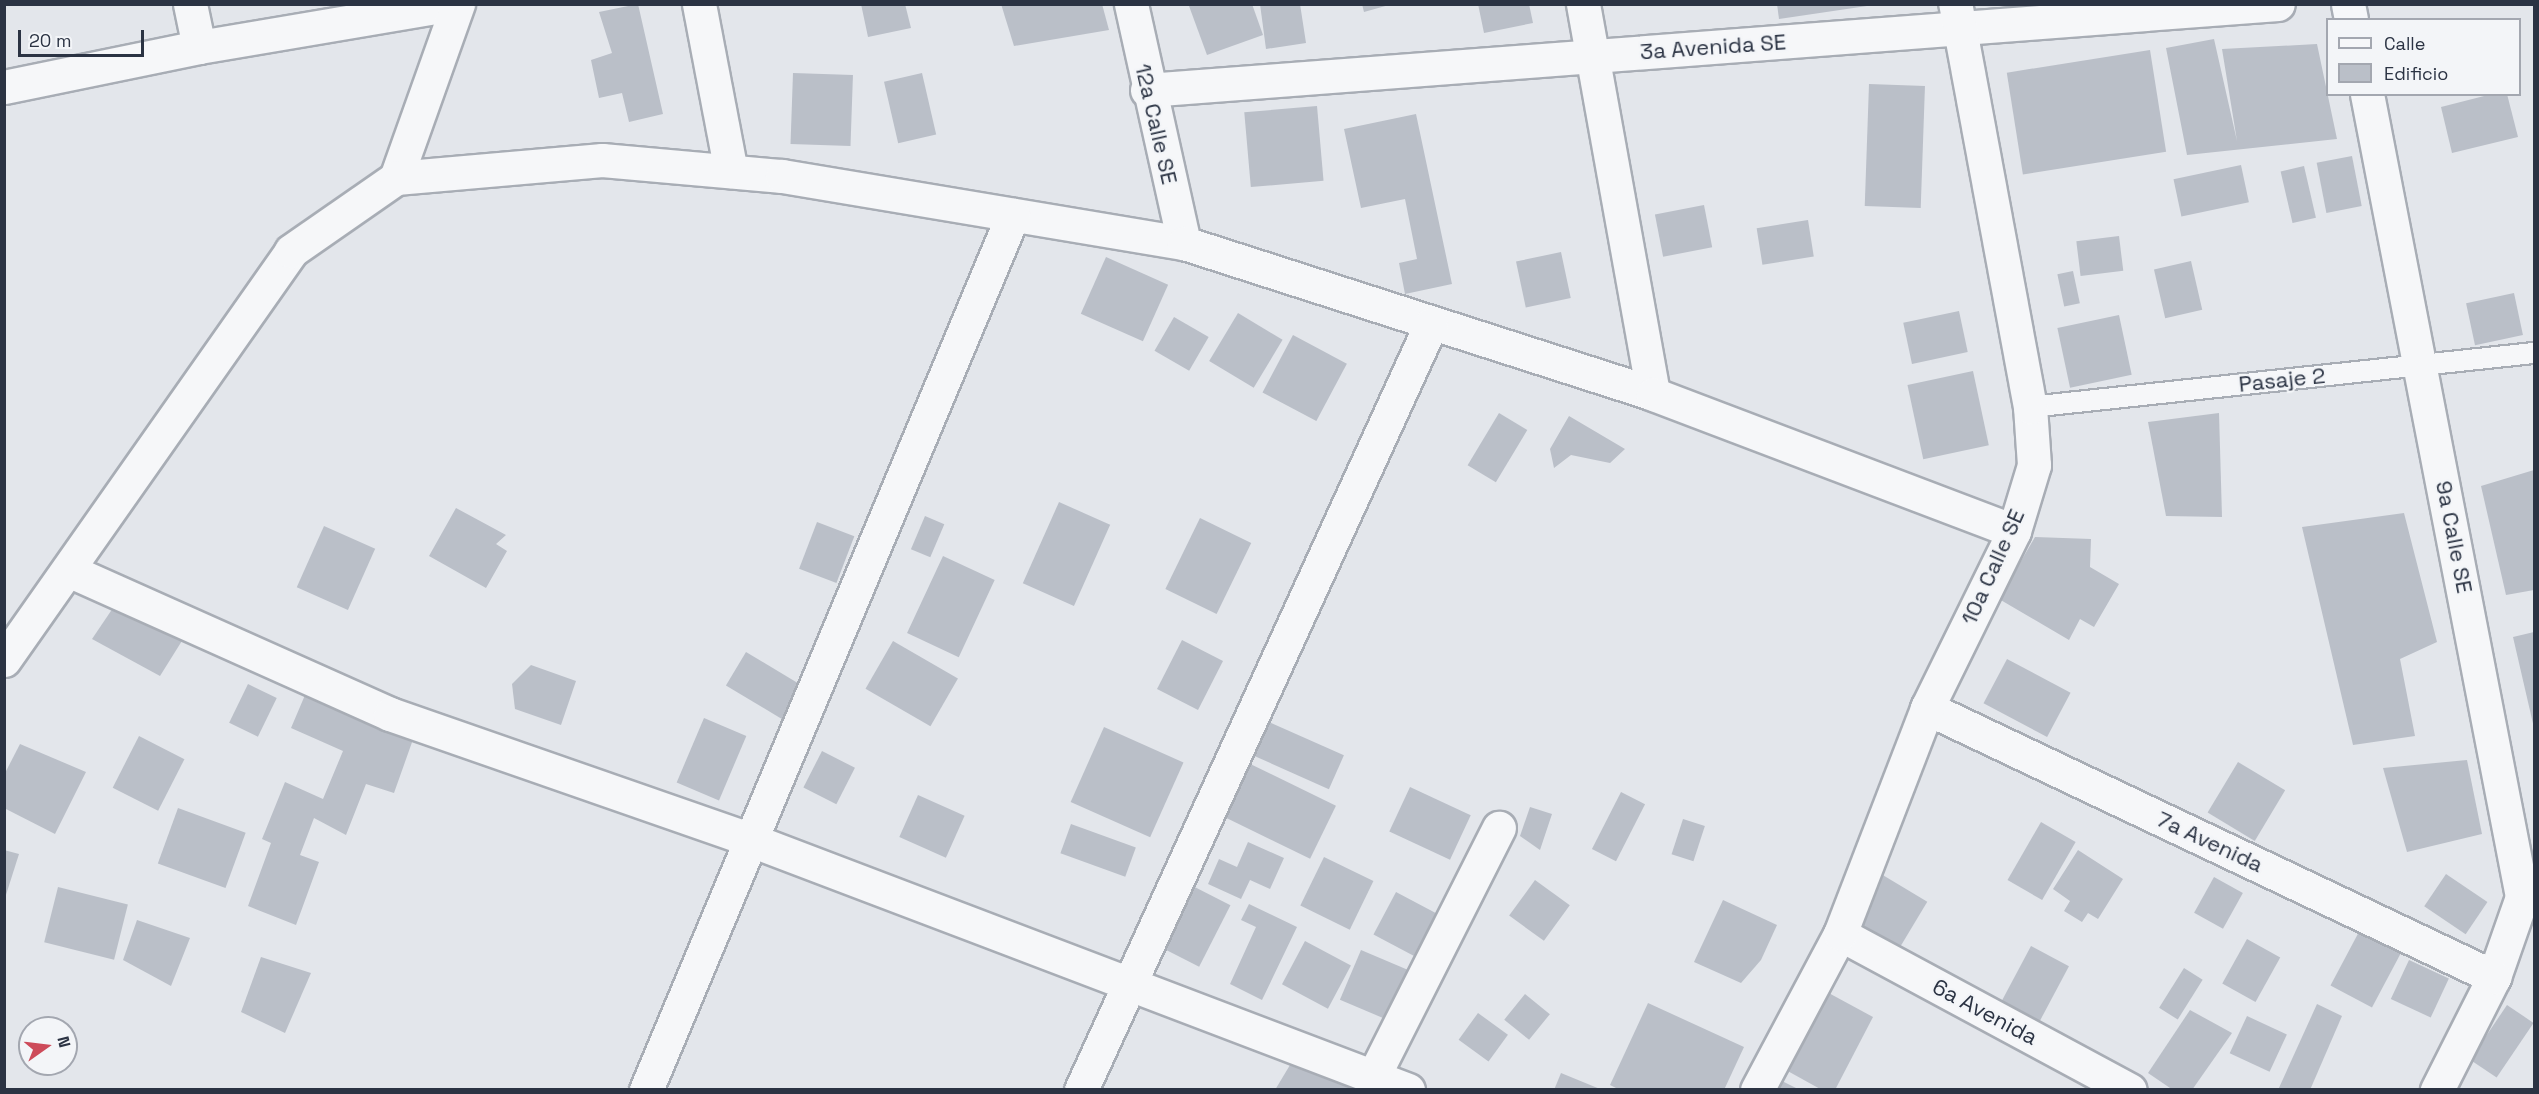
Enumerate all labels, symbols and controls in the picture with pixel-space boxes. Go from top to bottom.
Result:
scale bar [21,18,147,56]
legend [2326,18,2521,96]
text: 20 m [29,29,72,52]
street label: 3a Avenida SE [1639,29,1787,65]
text: Calle [2384,32,2425,55]
street label: 12a Calle SE [1129,61,1183,187]
text: Edificio [2384,62,2448,85]
street label: Pasaje 2 [2237,362,2327,398]
street label: 9a Calle SE [2430,479,2478,595]
street label: 10a Calle SE [1956,505,2030,629]
street label: 7a Avenida [2153,806,2267,878]
street label: 6a Avenida [1928,973,2042,1051]
north arrow [18,1016,78,1076]
text: N [53,1034,75,1050]

